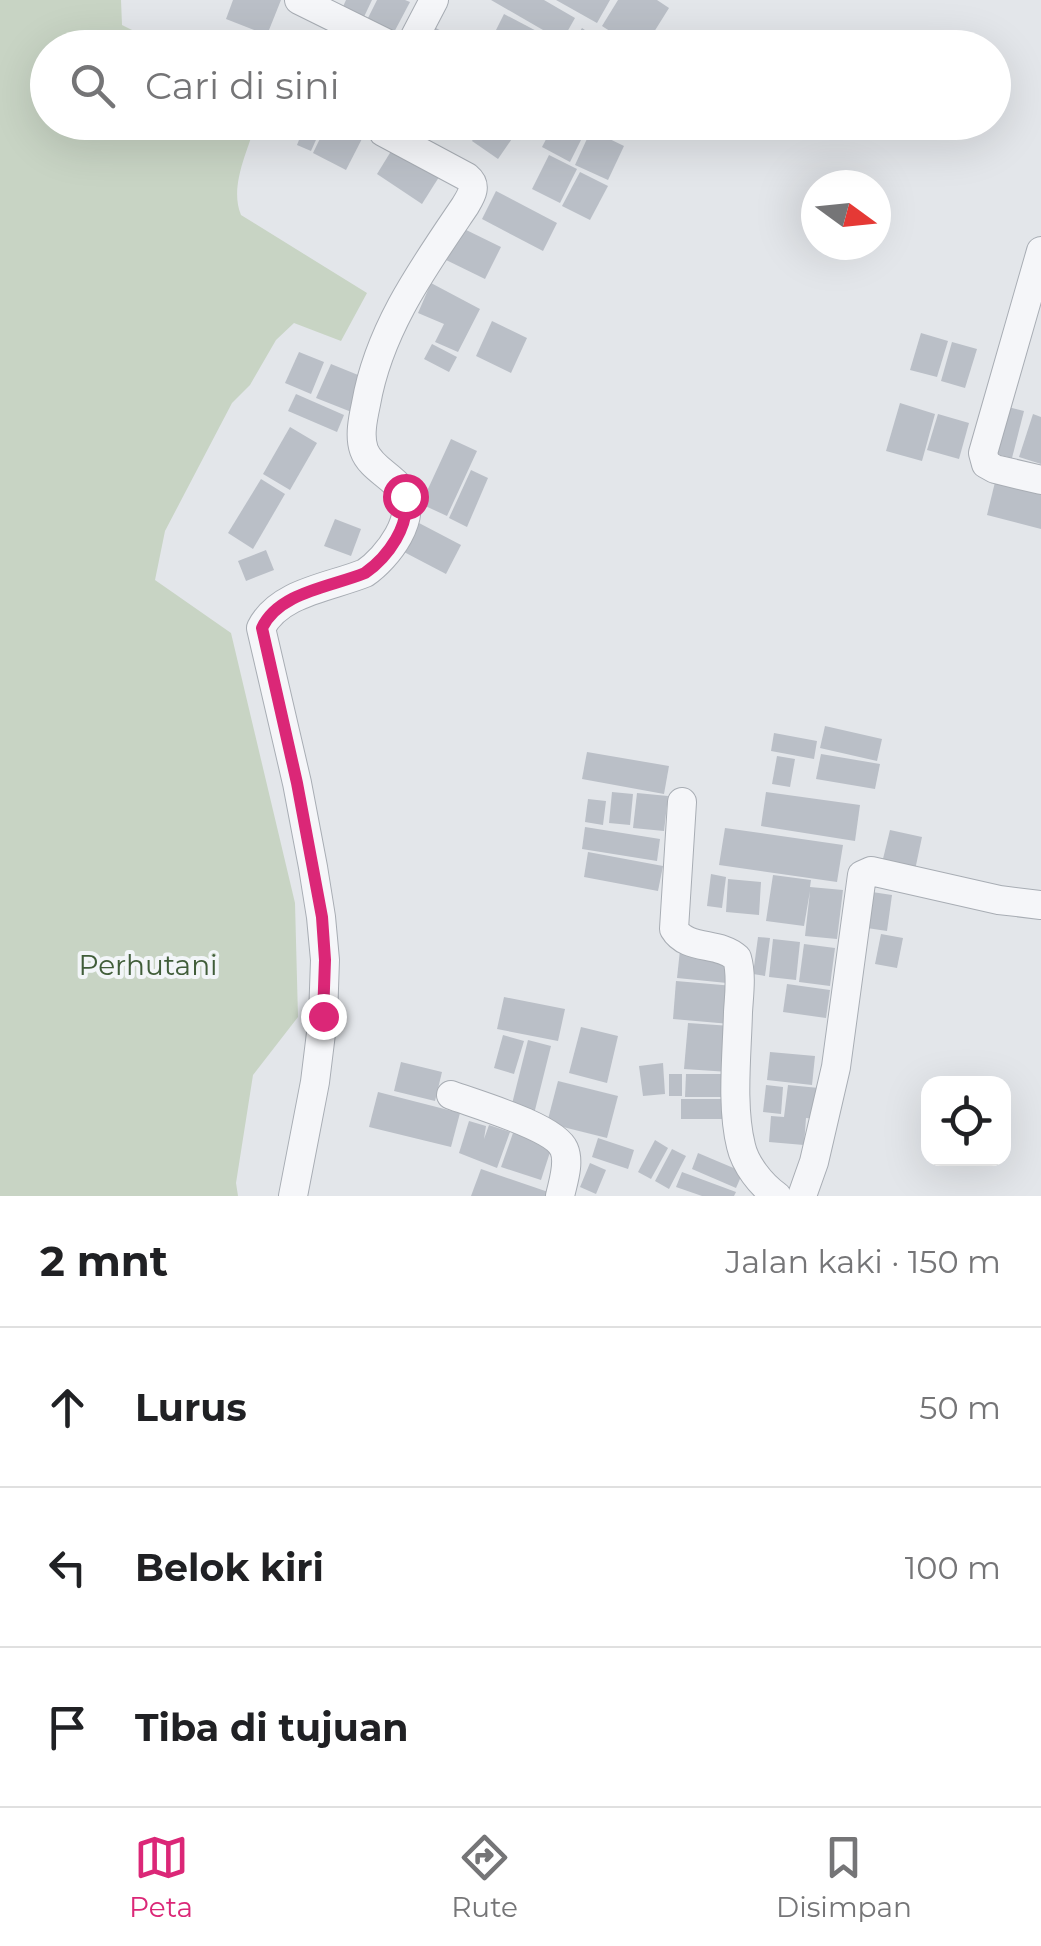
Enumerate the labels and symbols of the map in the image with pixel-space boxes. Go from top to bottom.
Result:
north arrow [801,170,891,260]
route start [383,474,429,520]
park label: Perhutani [78,948,218,982]
route end [301,994,347,1040]

